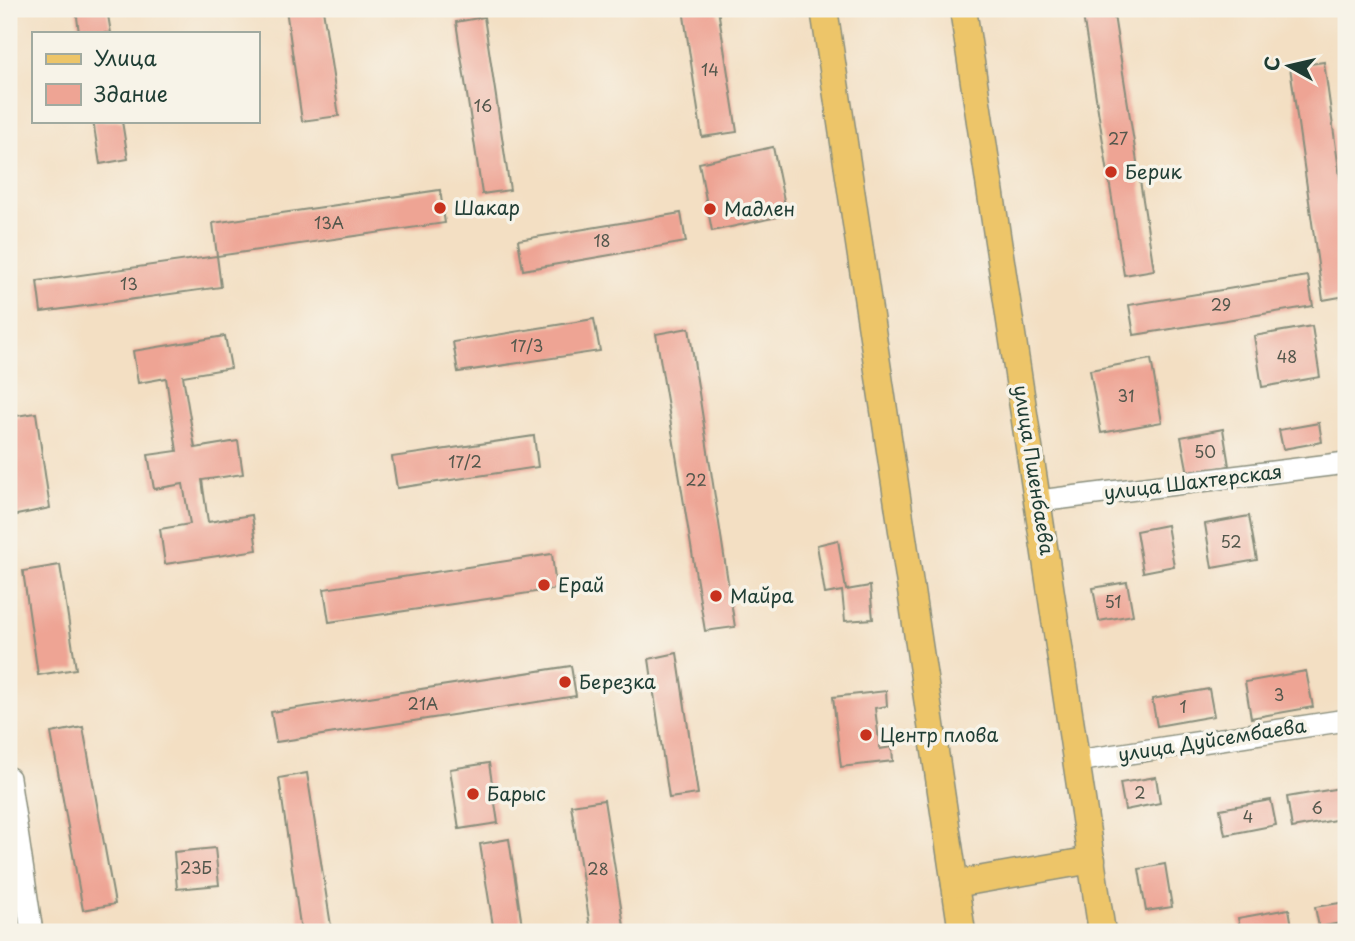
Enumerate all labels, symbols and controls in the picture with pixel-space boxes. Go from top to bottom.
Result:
legend [32,32,259,122]
north arrow [1254,32,1324,102]
text: Улица [94,41,157,73]
text: С [1256,54,1286,73]
house number: 14 [701,57,719,81]
text: Здание [94,77,168,109]
house number: 16 [474,93,492,117]
house number: 27 [1108,126,1128,150]
place label: Берик [1125,157,1182,185]
marker: Берик [1103,164,1119,180]
place label: Шакар [454,193,520,221]
place label: Мадлен [724,194,795,222]
marker: Шакар [432,200,448,216]
marker: Мадлен [702,201,718,217]
house number: 13А [314,210,344,234]
house number: 18 [593,228,611,252]
house number: 13 [120,271,138,295]
house number: 29 [1211,292,1231,316]
house number: 17/3 [511,333,543,357]
house number: 48 [1277,344,1297,368]
street label: улица Пшенбаева [1008,383,1062,557]
house number: 31 [1118,383,1134,407]
house number: 50 [1194,439,1216,463]
house number: 17/2 [448,449,482,473]
street label: улица Шахтерская [1102,456,1284,506]
house number: 22 [685,467,707,491]
house number: 52 [1220,529,1242,553]
place label: Ерай [558,570,604,598]
marker: Ерай [536,577,552,593]
place label: Майра [730,581,794,609]
marker: Майра [708,588,724,604]
house number: 51 [1104,589,1122,613]
place label: Березка [579,667,656,695]
marker: Березка [557,674,573,690]
house number: 3 [1274,682,1284,706]
house number: 21А [408,691,438,715]
house number: 1 [1179,694,1187,718]
street label: улица Дуйсембаева [1116,710,1308,768]
place label: Центр плова [880,720,998,748]
marker: Центр плова [858,727,874,743]
place label: Барыс [487,779,546,807]
house number: 2 [1134,780,1146,804]
marker: Барыс [465,786,481,802]
house number: 6 [1311,795,1323,819]
house number: 4 [1243,804,1253,828]
house number: 23Б [180,855,212,879]
house number: 28 [587,856,609,880]

